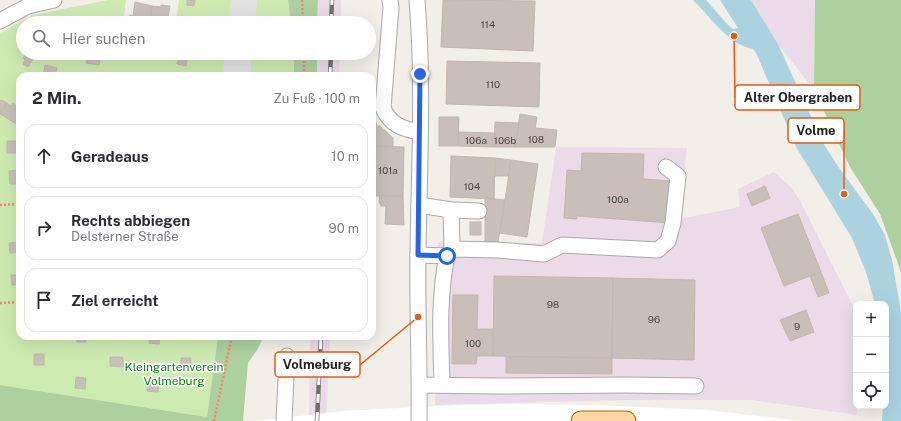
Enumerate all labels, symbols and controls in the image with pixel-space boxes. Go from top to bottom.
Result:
search box [16,16,376,60]
house number: 114 [481,18,495,30]
icon: search [30,27,52,49]
text: Hier suchen [62,30,145,47]
route end [411,65,429,83]
house number: 110 [486,78,500,90]
callout: Alter Obergraben [735,85,860,110]
text: 2 Min. [32,88,81,108]
text: Alter Obergraben [744,90,852,105]
text: Zu Fuß · 100 m [273,91,360,106]
callout: Volme [788,118,844,143]
text: Volme [796,123,836,138]
house number: 108 [528,133,544,145]
house number: 106a [465,134,487,146]
house number: 106b [494,134,516,146]
icon: ahead [33,145,55,167]
text: Geradeaus [71,148,149,165]
text: 10 m [331,149,359,164]
house number: 101a [378,164,398,176]
house number: 104 [464,180,480,192]
house number: 100a [607,193,629,205]
text: Rechts abbiegen [71,212,190,229]
icon: right [33,217,55,239]
text: 90 m [329,221,359,236]
text: Delsterner Straße [71,229,179,244]
route start [438,247,456,265]
icon: arrive [33,289,55,311]
text: Ziel erreicht [71,292,158,309]
house number: 98 [547,298,559,310]
map controls [853,301,889,409]
button: + [853,301,889,337]
house number: 96 [648,313,660,325]
house number: 9 [794,320,800,332]
house number: 100 [465,337,481,349]
button: − [853,337,889,373]
callout: Volmeburg [275,352,360,377]
text: Volmeburg [283,357,351,372]
park label: Kleingartenverein Volmeburg [125,360,224,388]
button: locate [853,373,889,409]

